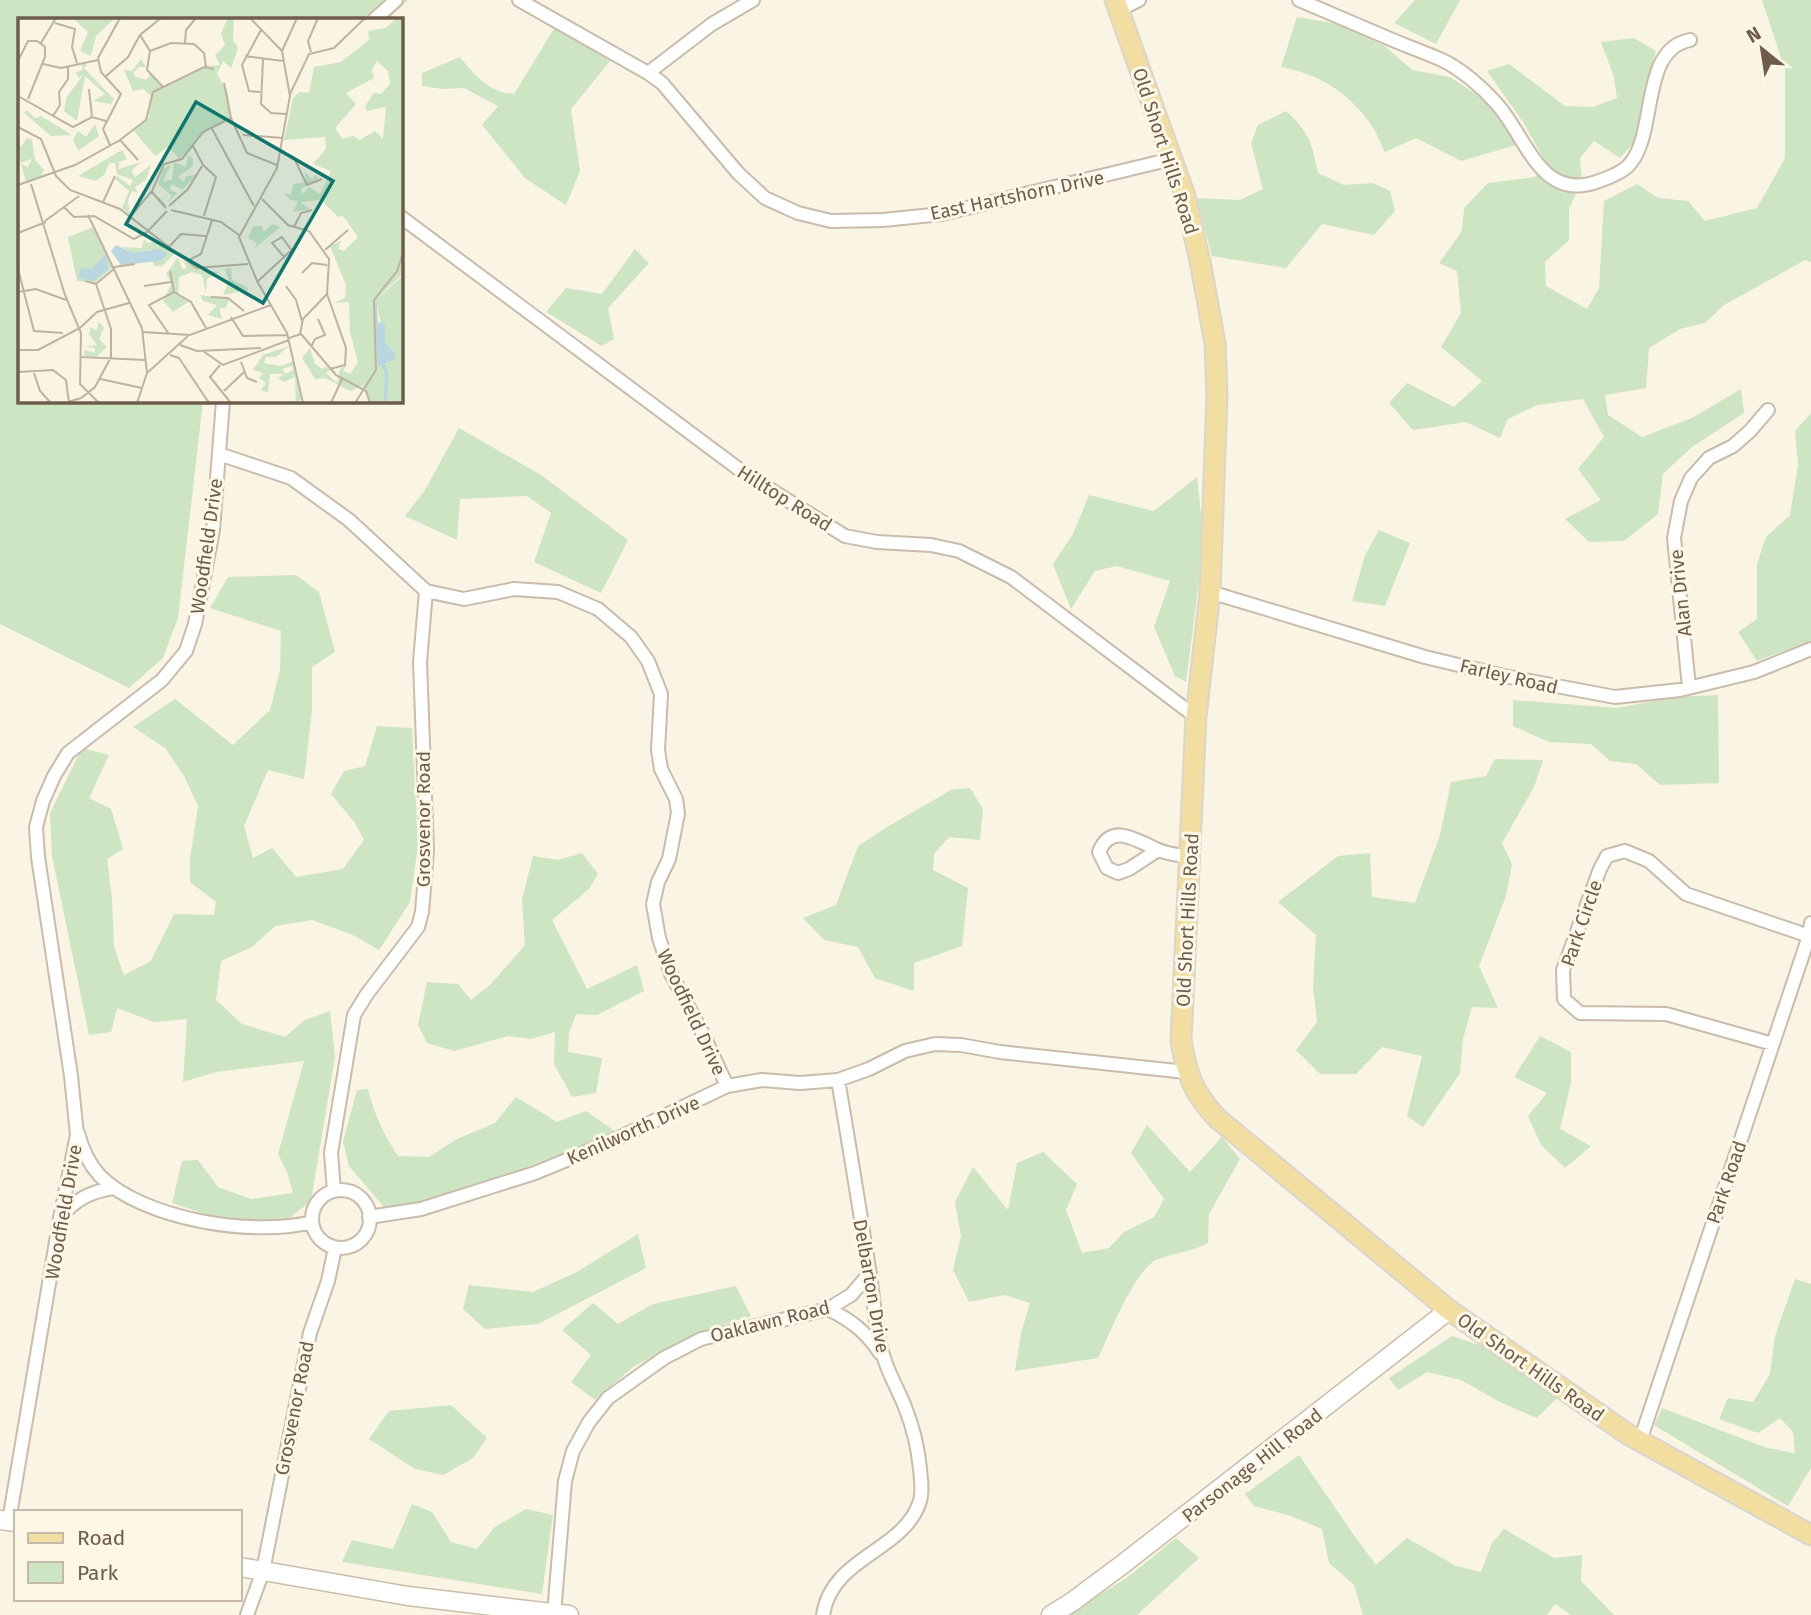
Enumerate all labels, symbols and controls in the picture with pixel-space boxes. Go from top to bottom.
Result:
north arrow [1727,14,1797,84]
inset map [18,18,402,402]
text: N [1743,22,1765,48]
street label: Old Short Hills Road [1128,65,1203,237]
street label: East Hartshorn Drive [928,166,1106,225]
street label: Hilltop Road [733,460,836,537]
street label: Woodfield Drive [186,477,227,615]
street label: Alan Drive [1664,548,1697,638]
street label: Farley Road [1458,654,1560,699]
street label: Grosvenor Road [412,751,435,887]
street label: Old Short Hills Road [1171,833,1204,1007]
street label: Park Circle [1556,877,1607,970]
street label: Woodfield Drive [652,945,731,1079]
street label: Kenilworth Drive [563,1091,703,1170]
street label: Park Road [1702,1138,1751,1227]
street label: Woodfield Drive [40,1143,87,1281]
street label: Delbarton Drive [848,1217,895,1355]
street label: Oaklawn Road [708,1296,832,1347]
street label: Old Short Hills Road [1453,1308,1609,1427]
street label: Grosvenor Road [270,1339,319,1477]
street label: Parsonage Hill Road [1178,1403,1327,1527]
legend [14,1510,242,1601]
text: Road [77,1525,125,1551]
text: Park [77,1560,119,1586]

